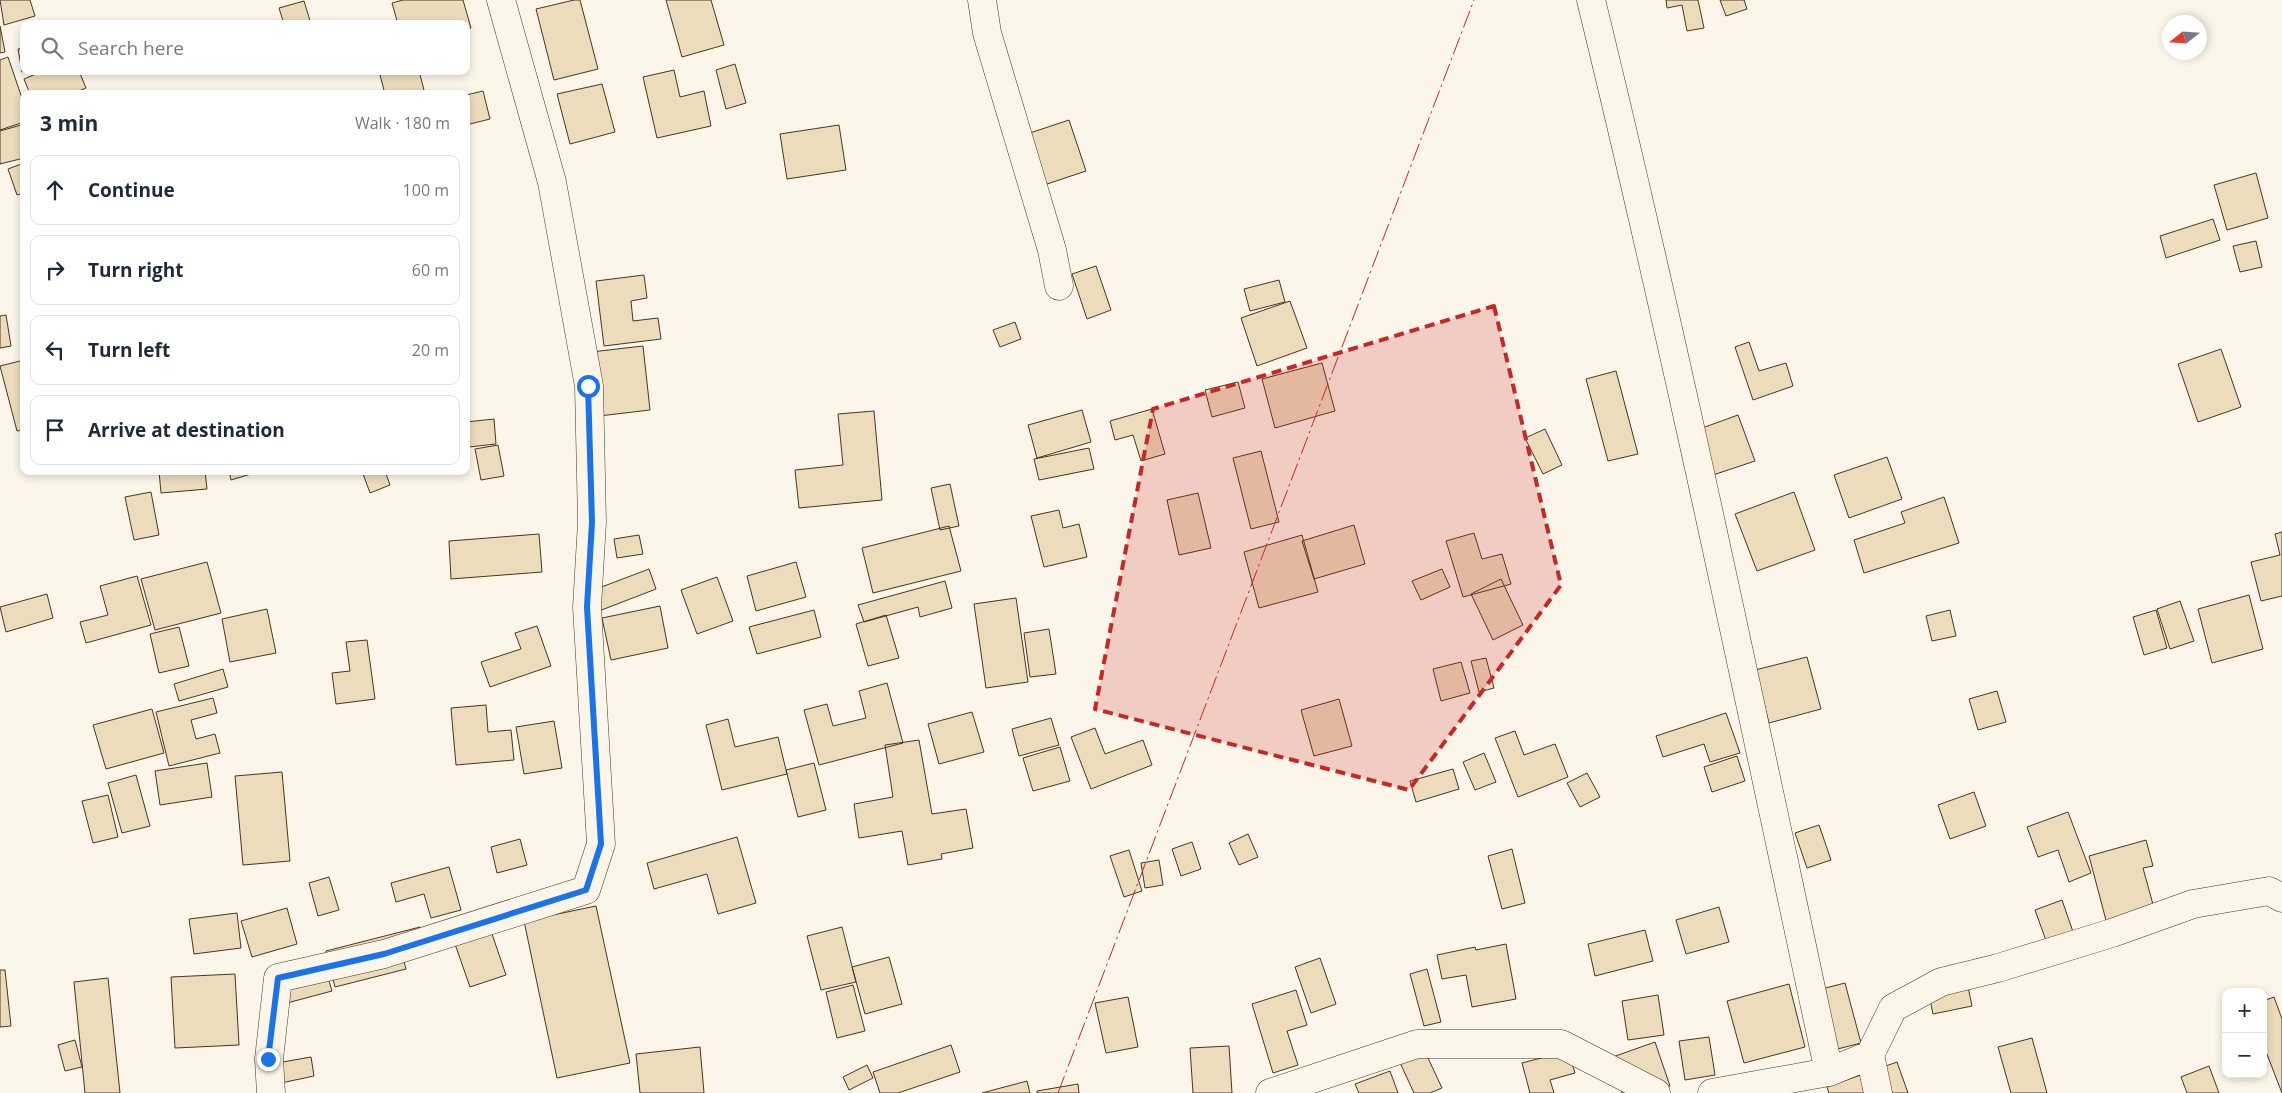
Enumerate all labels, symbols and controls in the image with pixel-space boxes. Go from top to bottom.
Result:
north arrow [2162,15,2207,60]
search box [20,20,470,75]
icon: search [38,34,66,62]
text: Search here [78,35,184,61]
text: 3 min [40,109,98,137]
text: Walk · 180 m [355,112,450,134]
icon: ahead [41,176,69,204]
text: Continue [88,177,175,203]
text: 100 m [403,179,449,201]
icon: right [41,256,69,284]
text: Turn right [88,257,183,283]
text: 60 m [412,259,449,281]
icon: left [41,336,69,364]
text: Turn left [88,337,170,363]
text: 20 m [412,339,449,361]
route start [577,375,600,398]
icon: arrive [41,416,69,444]
text: Arrive at destination [88,417,285,443]
map controls [2222,988,2267,1078]
button: + [2222,988,2267,1033]
button: − [2222,1033,2267,1078]
route end [257,1048,280,1071]

